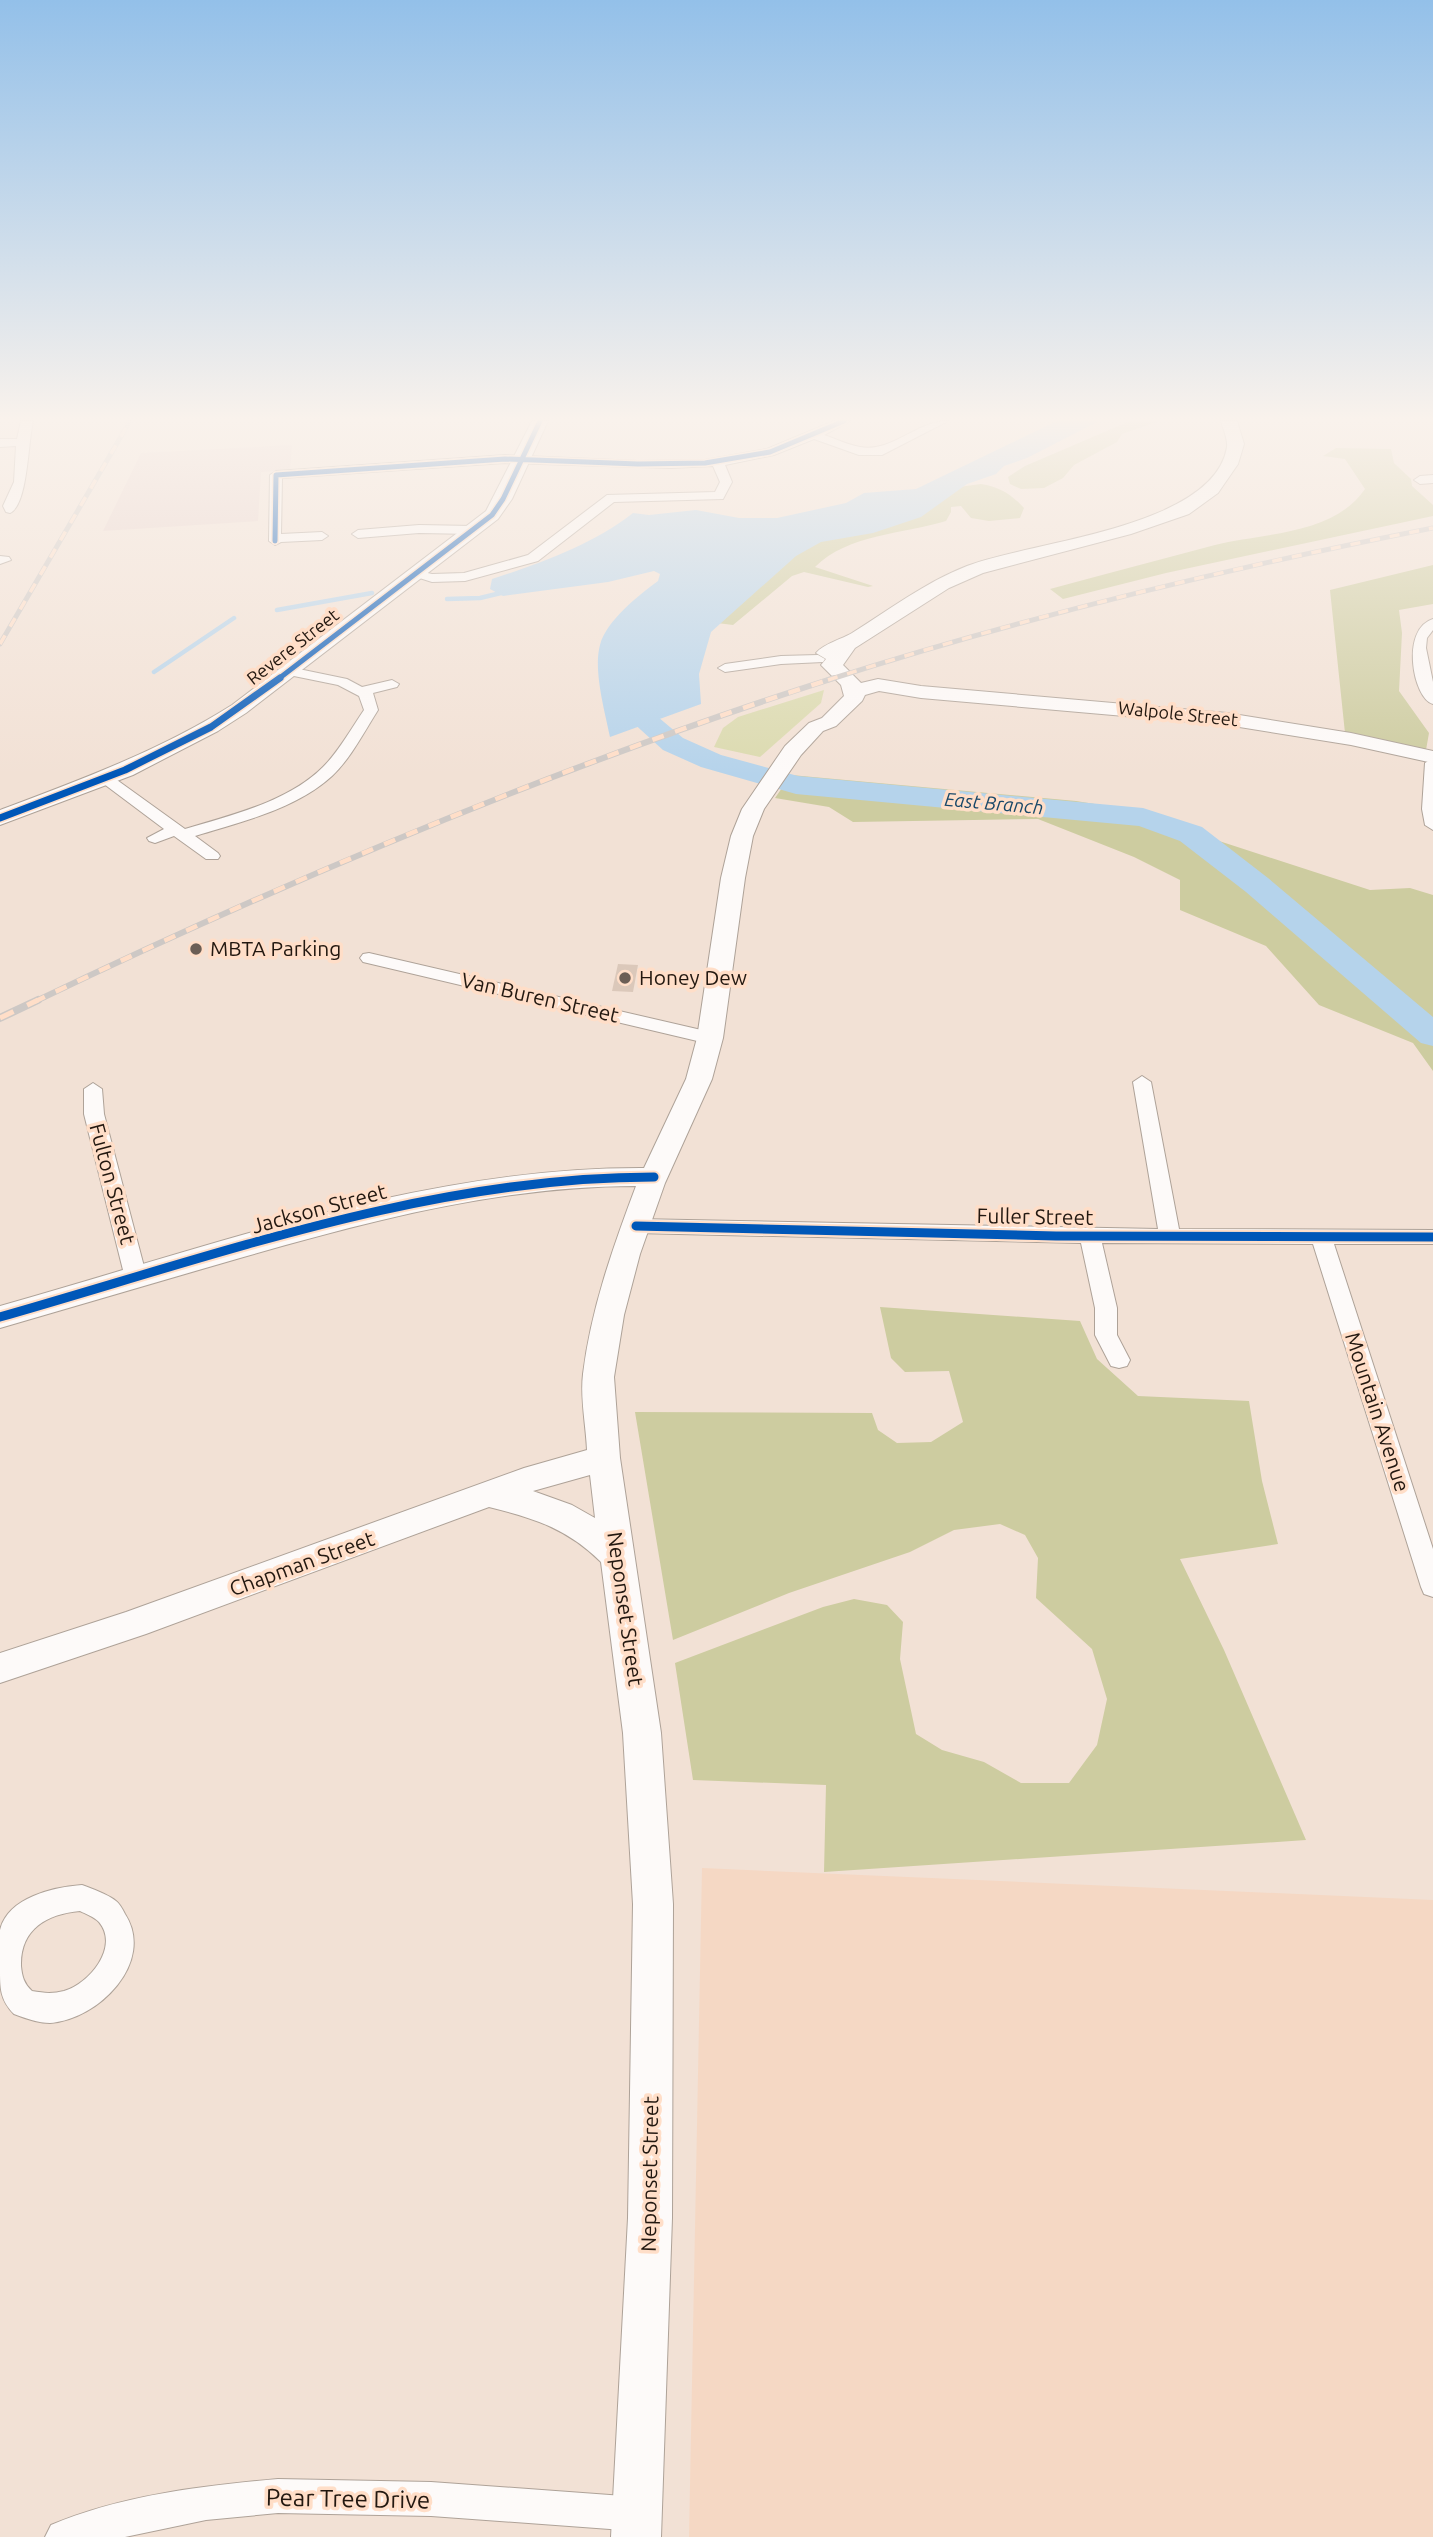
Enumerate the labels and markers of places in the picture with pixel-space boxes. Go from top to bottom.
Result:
place label: MBTA Parking [210,936,341,960]
marker: MBTA Parking [188,941,204,957]
place label: Honey Dew [639,965,747,989]
marker: Honey Dew [617,970,633,986]

